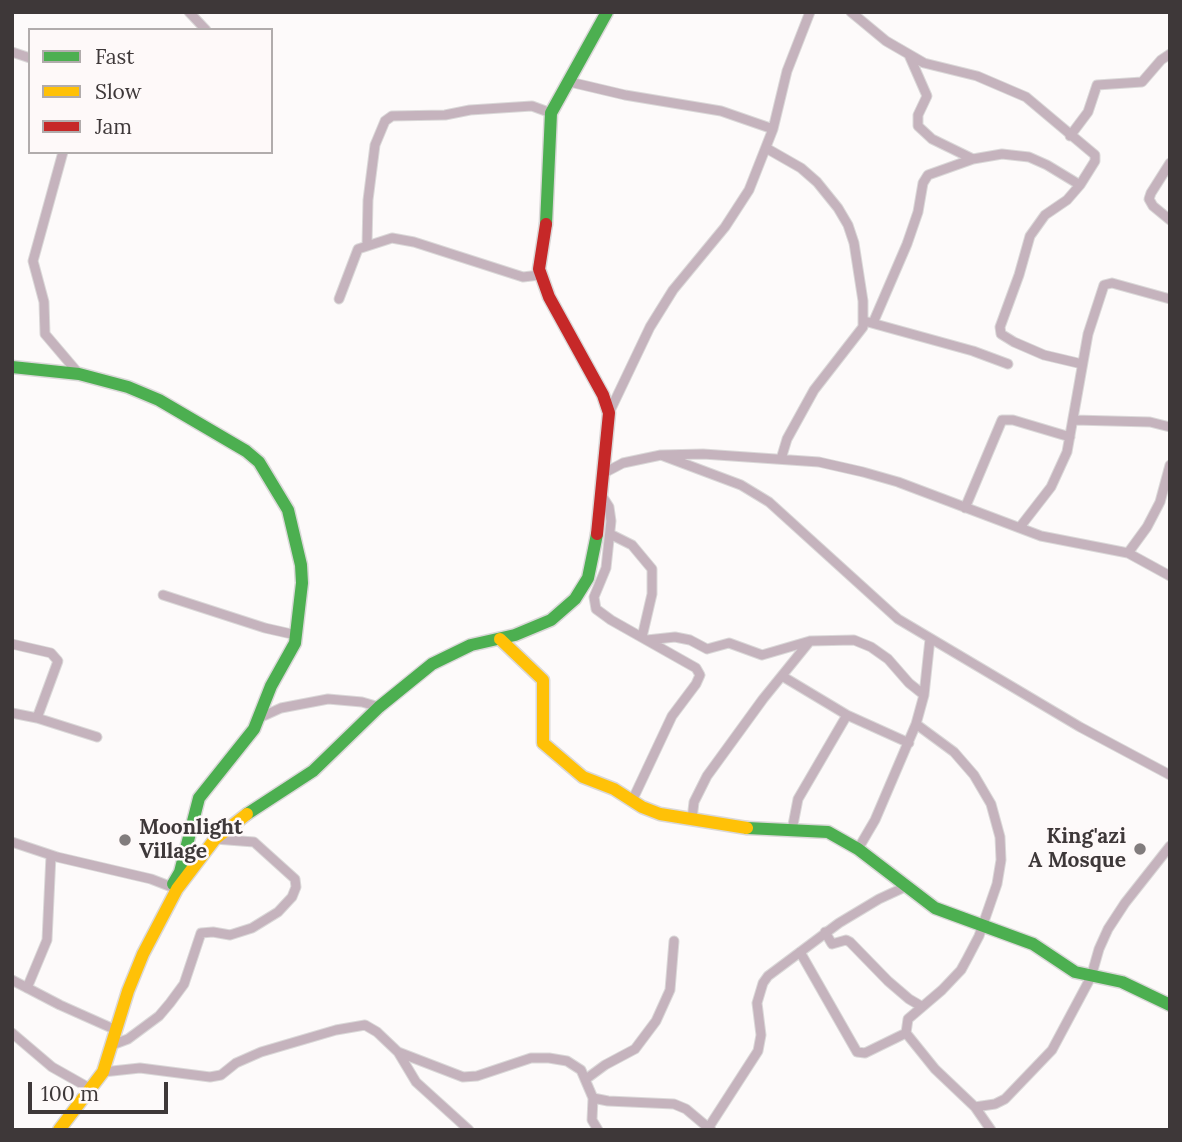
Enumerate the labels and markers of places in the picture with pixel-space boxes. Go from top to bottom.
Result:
place label: Moonlight Village [139,815,243,865]
place label: King'azi A Mosque [1028,824,1126,874]
marker: Moonlight Village [117,832,133,848]
marker: King'azi A Mosque [1132,841,1148,857]

